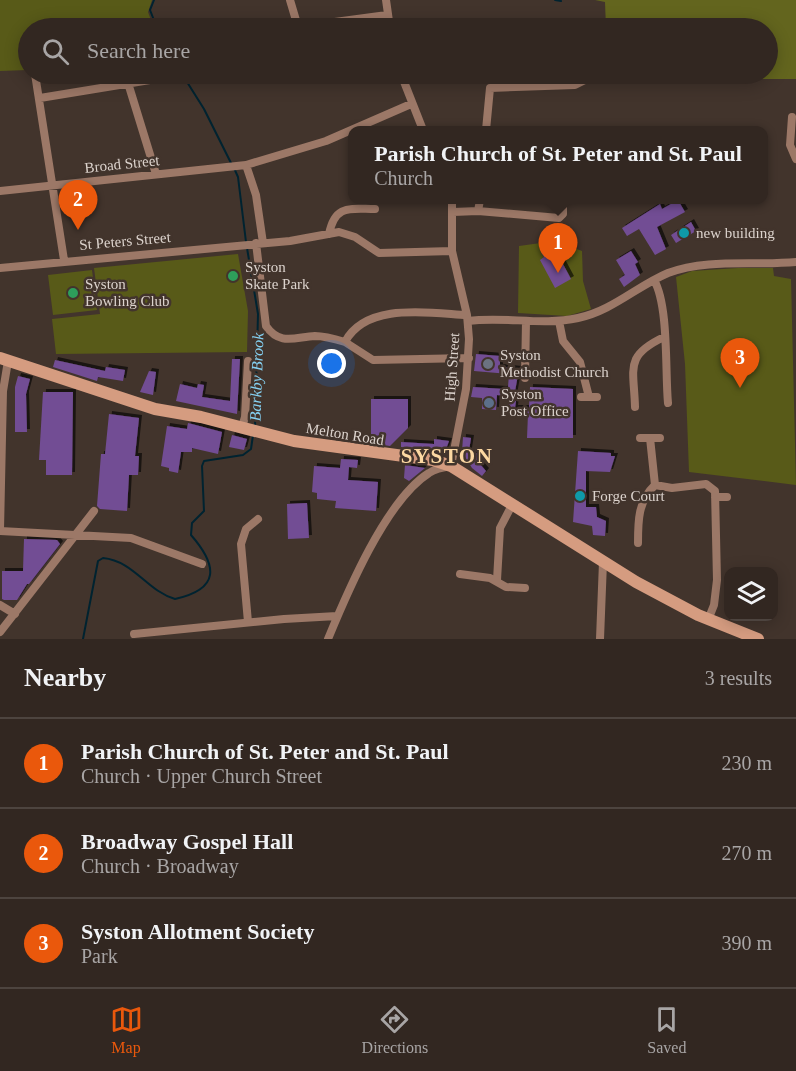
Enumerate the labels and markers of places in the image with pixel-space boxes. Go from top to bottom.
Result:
pin: 2 [58,180,98,230]
pin: 1 [538,224,578,273]
place label: new building [696,225,775,241]
marker: new building [677,226,691,240]
place label: Syston Skate Park [245,259,310,292]
marker: Syston Skate Park [226,269,240,283]
place label: Syston Bowling Club [85,276,170,309]
marker: Syston Bowling Club [66,286,80,300]
pin: 3 [720,338,760,388]
place label: Syston Methodist Church [500,347,609,380]
marker: Syston Methodist Church [481,357,495,371]
place label: Syston Post Office [501,386,569,419]
marker: Syston Post Office [482,396,496,410]
place label: Forge Court [592,488,665,504]
marker: Forge Court [573,489,587,503]

